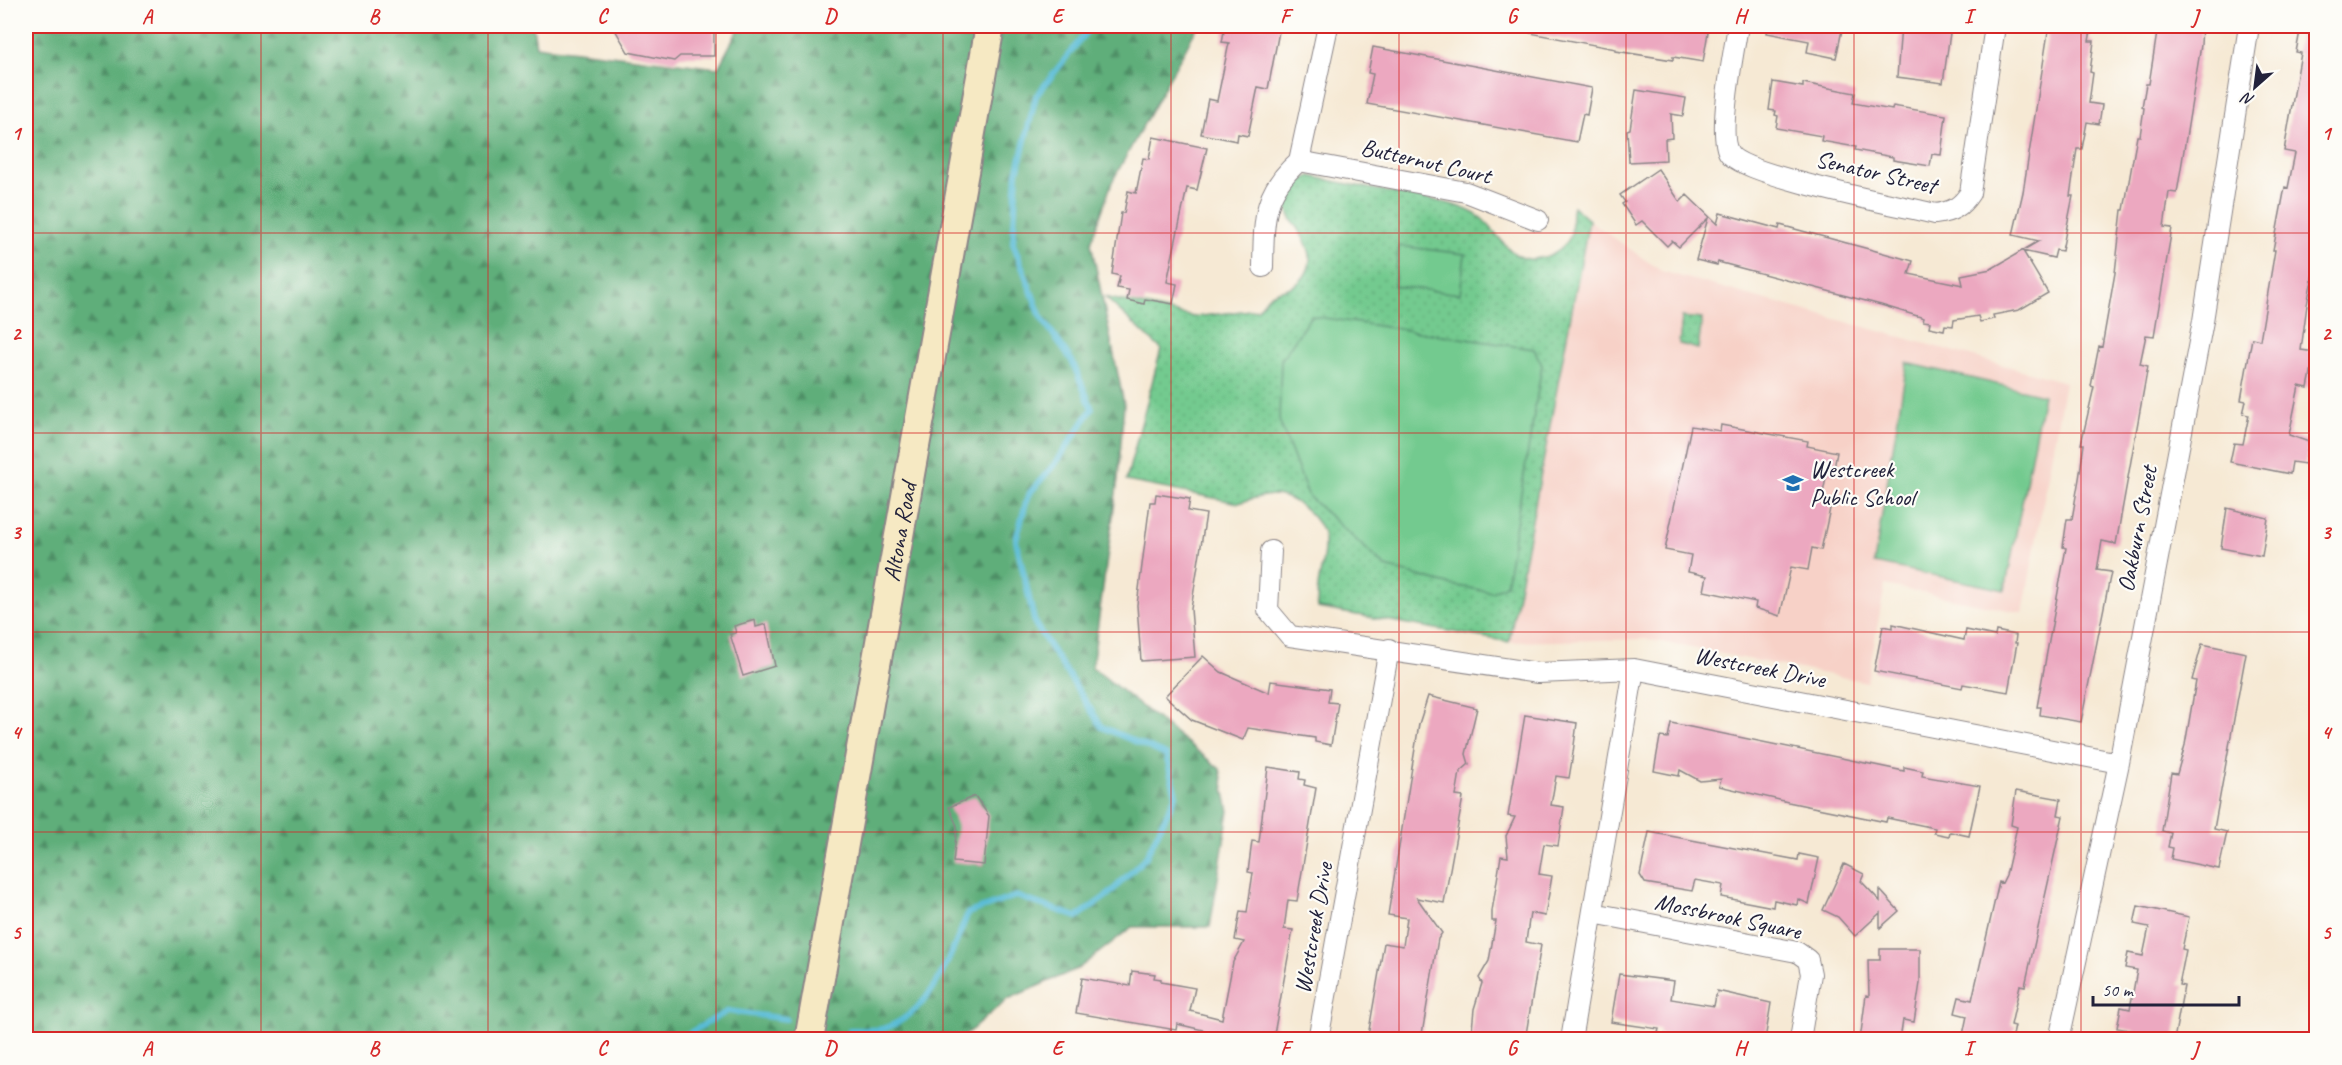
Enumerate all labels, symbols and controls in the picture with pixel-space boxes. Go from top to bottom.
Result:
text: A [142,4,154,29]
text: B [369,4,381,29]
text: C [597,4,609,29]
text: D [824,4,838,29]
text: E [1052,4,1066,29]
text: F [1280,4,1294,29]
text: G [1507,4,1520,29]
text: H [1734,4,1749,29]
text: I [1964,4,1977,29]
text: J [2190,4,2202,29]
north arrow [2225,57,2285,117]
text: N [2237,87,2257,111]
text: 1 [12,121,23,146]
text: 1 [2322,121,2333,146]
street label: Butternut Court [1358,131,1496,191]
street label: Senator Street [1813,144,1942,201]
text: 2 [12,321,23,346]
text: 2 [2322,321,2333,346]
place label: Westcreek Public School [1810,454,1918,512]
street label: Oakburn Street [2110,462,2164,594]
school or university icon: Westcreek Public School [1781,471,1805,495]
street label: Altona Road [876,477,924,584]
text: 3 [12,520,23,545]
text: 3 [2322,520,2333,545]
street label: Westcreek Drive [1692,640,1830,695]
text: 4 [12,720,24,745]
text: 4 [2322,720,2334,745]
street label: Westcreek Drive [1287,858,1340,996]
street label: Mossbrook Square [1652,886,1806,947]
text: 5 [12,920,23,945]
text: 5 [2322,920,2333,945]
scale bar [2093,969,2238,1007]
text: 50 m [2102,979,2135,1001]
text: A [142,1036,154,1061]
text: B [369,1036,381,1061]
text: C [597,1036,609,1061]
text: D [824,1036,838,1061]
text: E [1052,1036,1066,1061]
text: F [1280,1036,1294,1061]
text: G [1507,1036,1520,1061]
text: H [1734,1036,1749,1061]
text: I [1964,1036,1977,1061]
text: J [2190,1036,2202,1061]

